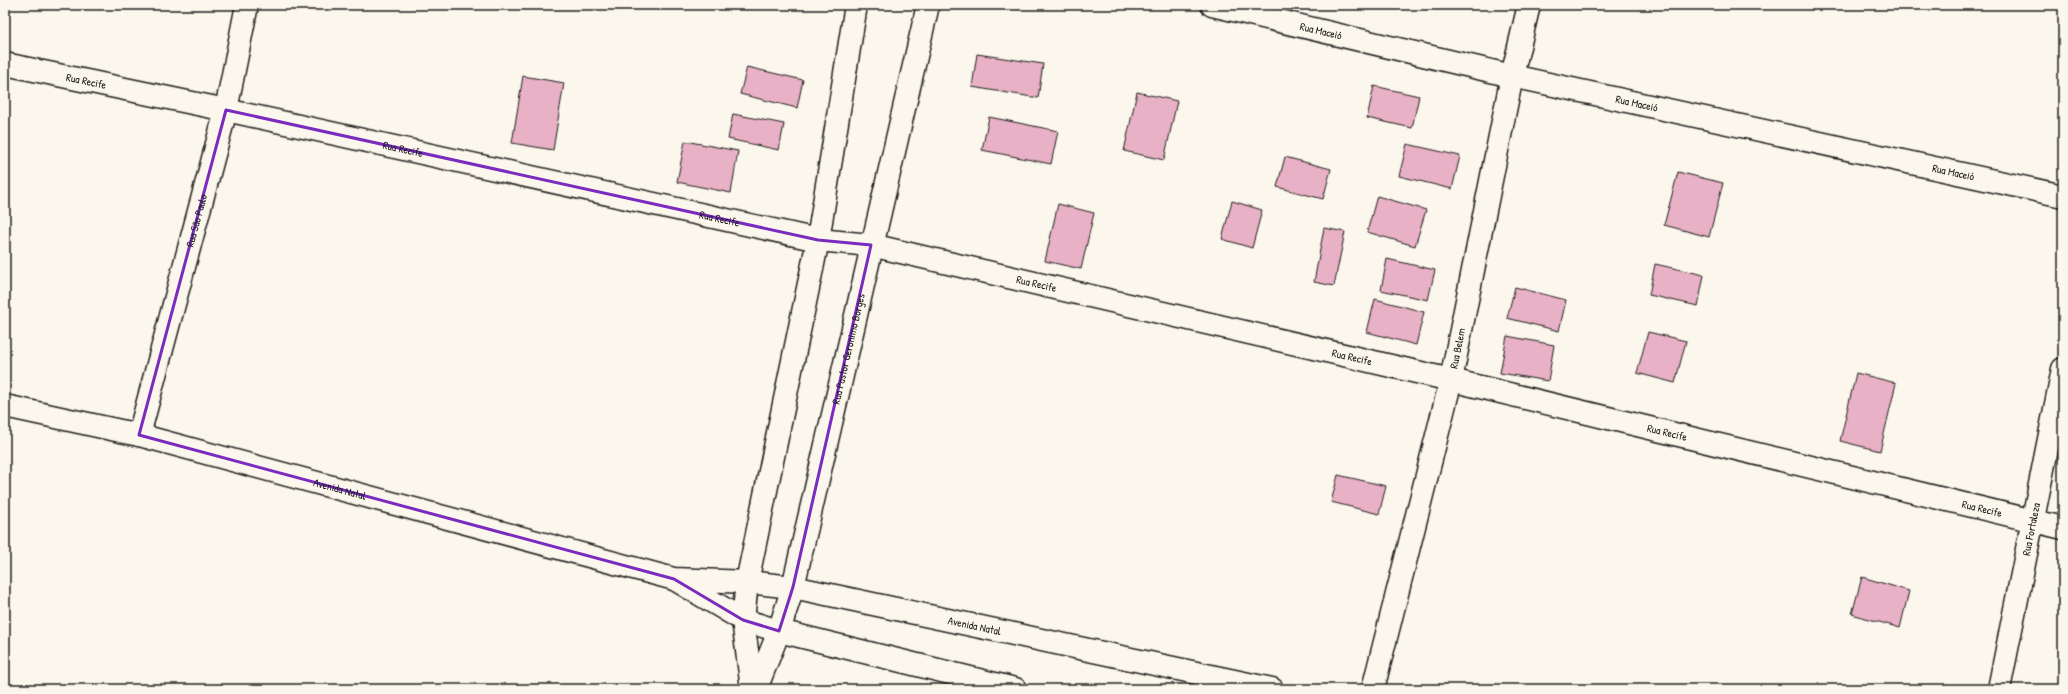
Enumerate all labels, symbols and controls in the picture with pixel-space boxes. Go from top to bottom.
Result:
street label: Rua Maceió [1299,19,1344,43]
street label: Rua Recife [65,70,108,92]
street label: Rua Maceió [1614,92,1660,115]
street label: Rua Recife [382,138,425,160]
street label: Rua Maceió [1931,161,1976,184]
street label: Rua São Paulo [183,192,210,248]
street label: Rua Recife [698,207,741,230]
street label: Rua Recife [1015,272,1059,295]
street label: Rua Pastor Geronimo Borges [829,292,868,406]
street label: Rua Belem [1446,326,1468,370]
street label: Rua Recife [1331,346,1374,369]
street label: Rua Recife [1646,421,1689,444]
street label: Avenida Natal [312,475,368,503]
street label: Rua Recife [1961,497,2004,520]
street label: Rua Fortaleza [2019,501,2043,557]
street label: Avenida Natal [947,613,1002,638]

